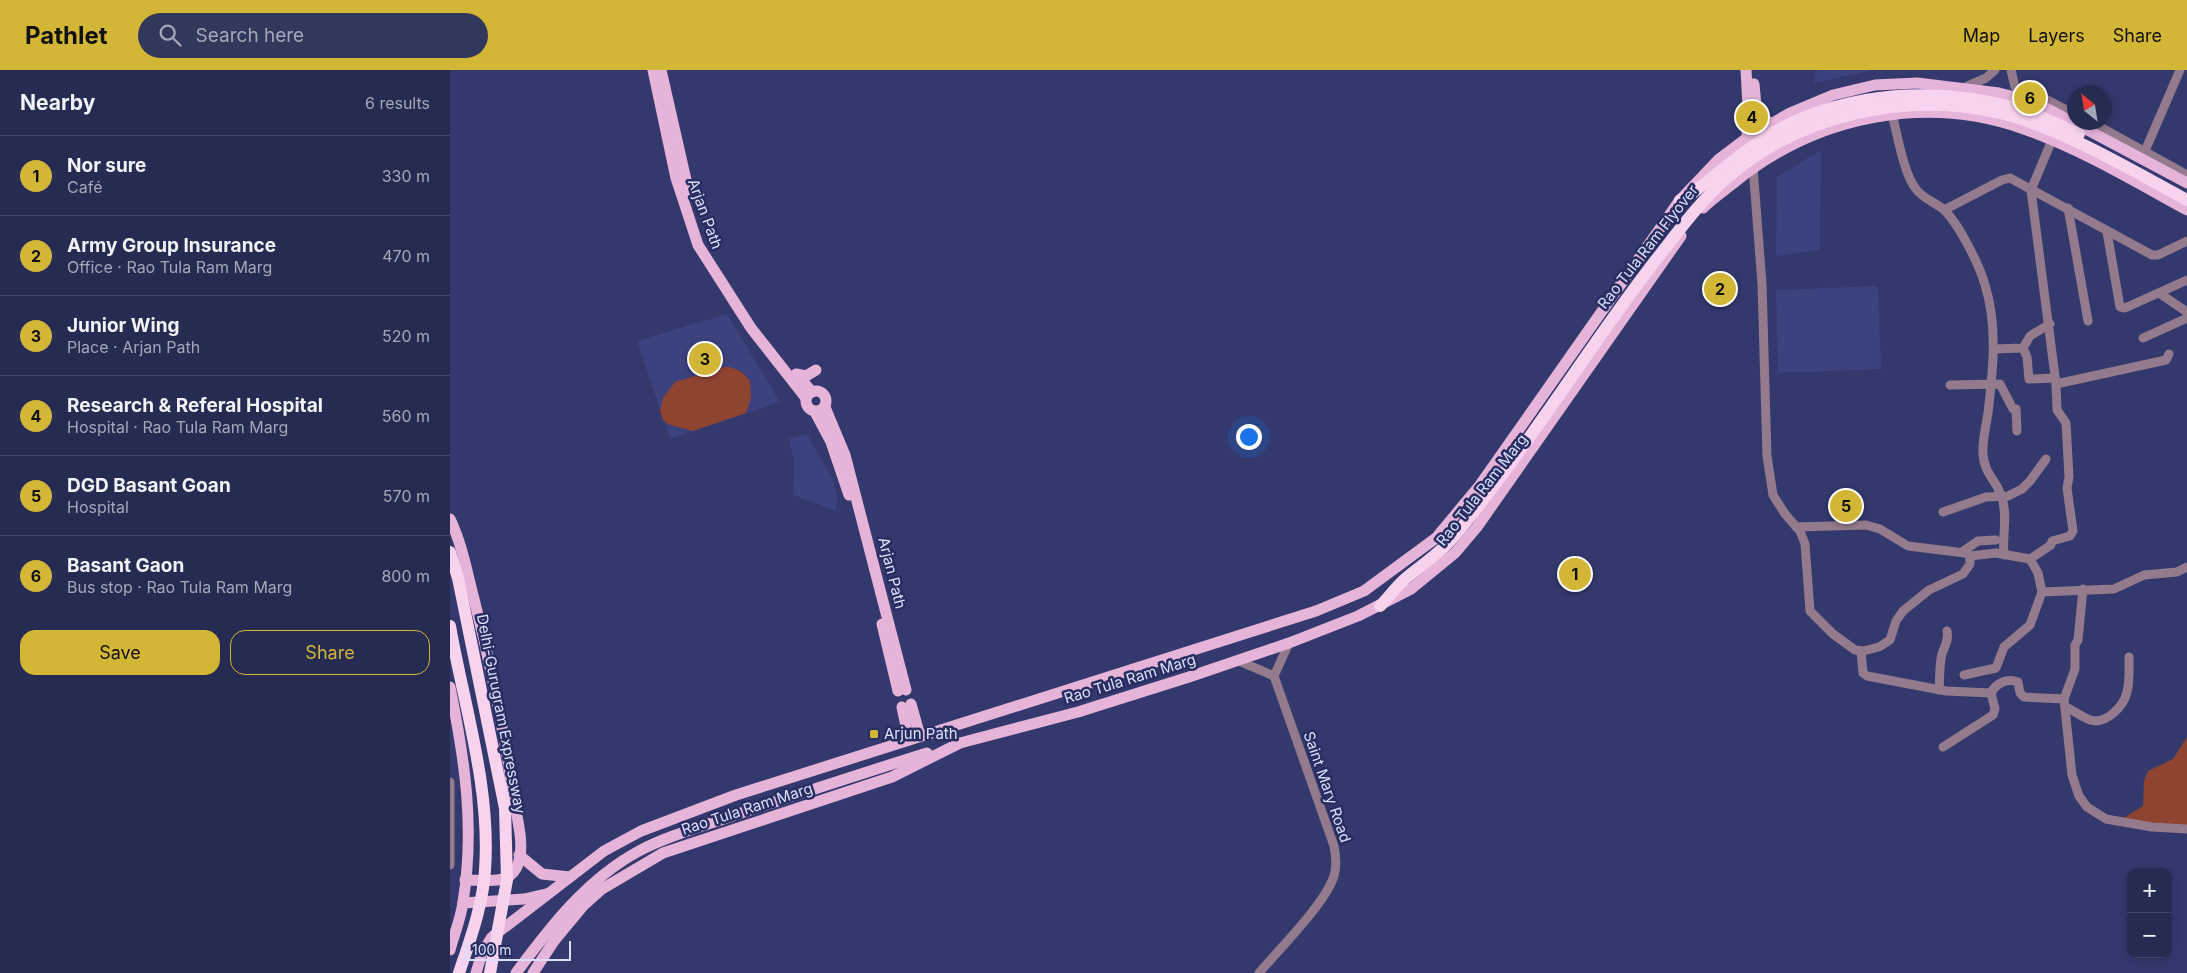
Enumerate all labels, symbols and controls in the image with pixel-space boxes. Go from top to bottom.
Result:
search box [138,13,488,58]
text: Pathlet [25,21,108,50]
icon: search [156,21,184,49]
text: Search here [196,24,304,47]
text: Map [1963,25,2000,46]
text: Layers [2028,25,2085,46]
text: Share [2113,25,2162,46]
pin: 6 [2014,79,2046,117]
north arrow [2067,85,2112,130]
text: Nearby [20,90,95,115]
text: 6 results [365,93,430,113]
pin: 4 [1736,98,1768,136]
text: Nor sure [67,154,146,177]
text: 1 [33,166,39,186]
text: 330 m [382,166,430,186]
street label: Arjan Path [684,176,727,251]
text: Café [67,177,102,197]
street label: Rao Tula Ram Flyover [1593,181,1702,313]
text: Army Group Insurance [67,234,276,257]
text: 2 [31,246,41,266]
text: 470 m [382,246,430,266]
text: Office · Rao Tula Ram Marg [67,257,272,277]
pin: 2 [1704,270,1736,308]
text: Junior Wing [67,314,180,337]
text: 3 [31,326,41,346]
text: 520 m [382,326,430,346]
text: Place · Arjan Path [67,337,200,357]
pin: 3 [689,340,721,378]
text: Research & Referal Hospital [67,394,323,417]
text: 4 [31,406,41,426]
text: 560 m [382,406,430,426]
text: Hospital · Rao Tula Ram Marg [67,417,288,437]
your location [1236,424,1262,450]
street label: Rao Tula Ram Marg [1432,430,1531,549]
text: DGD Basant Goan [67,474,231,497]
text: 5 [31,486,41,506]
text: 570 m [383,486,430,506]
pin: 5 [1830,487,1862,525]
text: Hospital [67,497,129,517]
street label: Arjan Path [874,535,911,611]
text: Basant Gaon [67,554,184,577]
pin: 1 [1559,555,1591,593]
text: 6 [31,566,41,586]
text: 800 m [381,566,430,586]
text: Bus stop · Rao Tula Ram Marg [67,577,292,597]
street label: Delhi-Gurugram Expressway [473,612,530,816]
button: Save [20,630,220,675]
button: Share [230,630,430,675]
street label: Rao Tula Ram Marg [1062,649,1198,708]
place label: Arjun Path [884,724,958,743]
marker: Arjun Path [868,728,880,740]
street label: Saint Mary Road [1300,729,1355,845]
street label: Rao Tula Ram Marg [679,778,815,839]
map controls [2127,868,2172,958]
button: + [2127,868,2172,913]
button: − [2127,913,2172,958]
scale bar [465,938,571,961]
text: 100 m [472,941,512,958]

